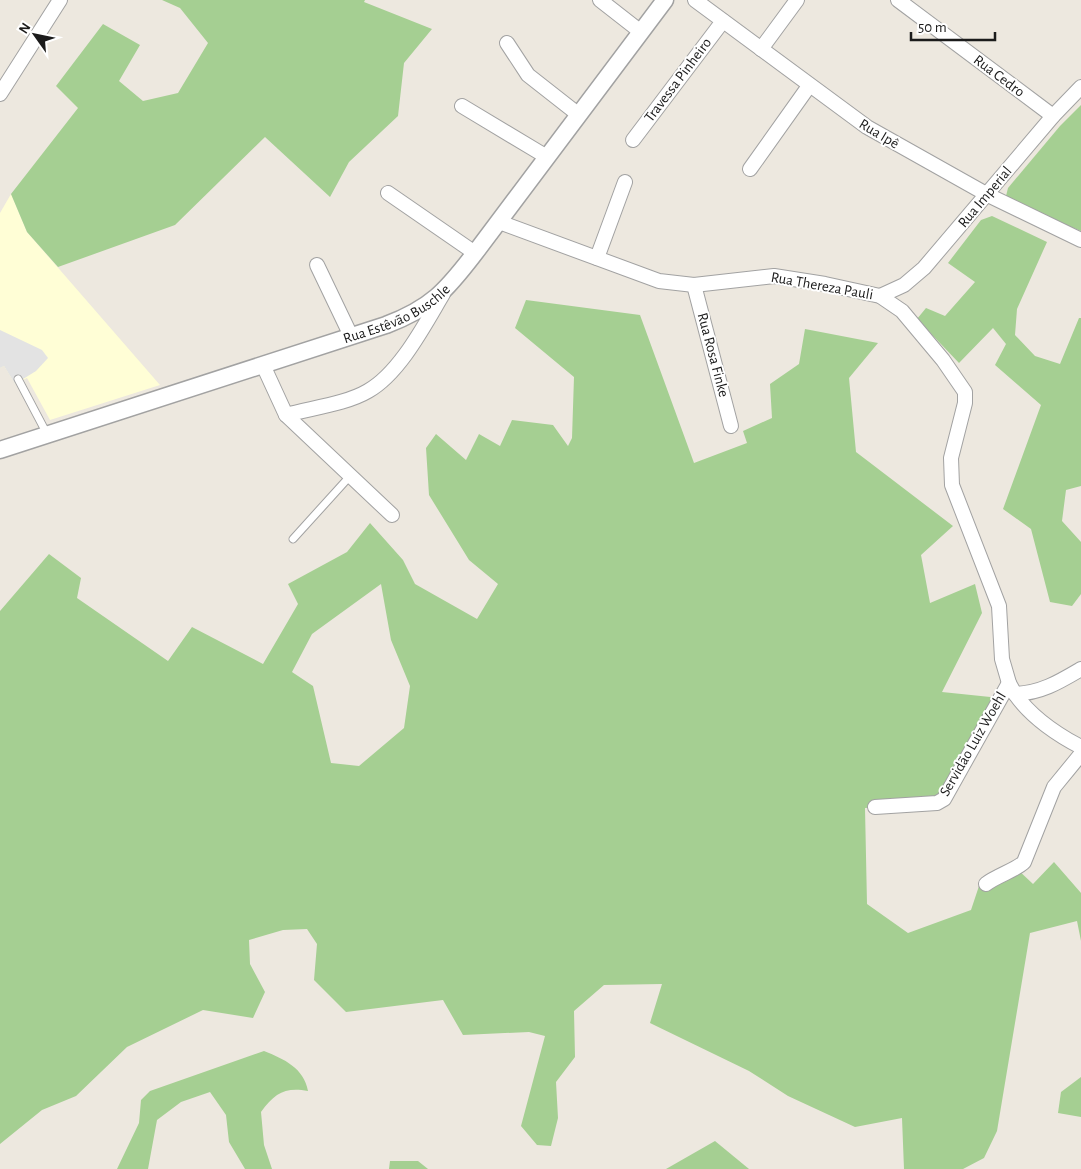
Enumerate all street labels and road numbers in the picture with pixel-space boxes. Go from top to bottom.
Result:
street label: Travessa Pinheiro [642,35,714,125]
street label: Rua Cedro [971,52,1027,100]
street label: Rua Ipê [856,116,902,152]
street label: Rua Imperial [955,164,1015,230]
street label: Rua Thereza Pauli [770,270,874,302]
street label: Rua Estêvão Buschle [341,281,453,346]
street label: Rua Rosa Finke [695,311,731,399]
street label: Servidão Luiz Woehl [937,689,1009,799]

